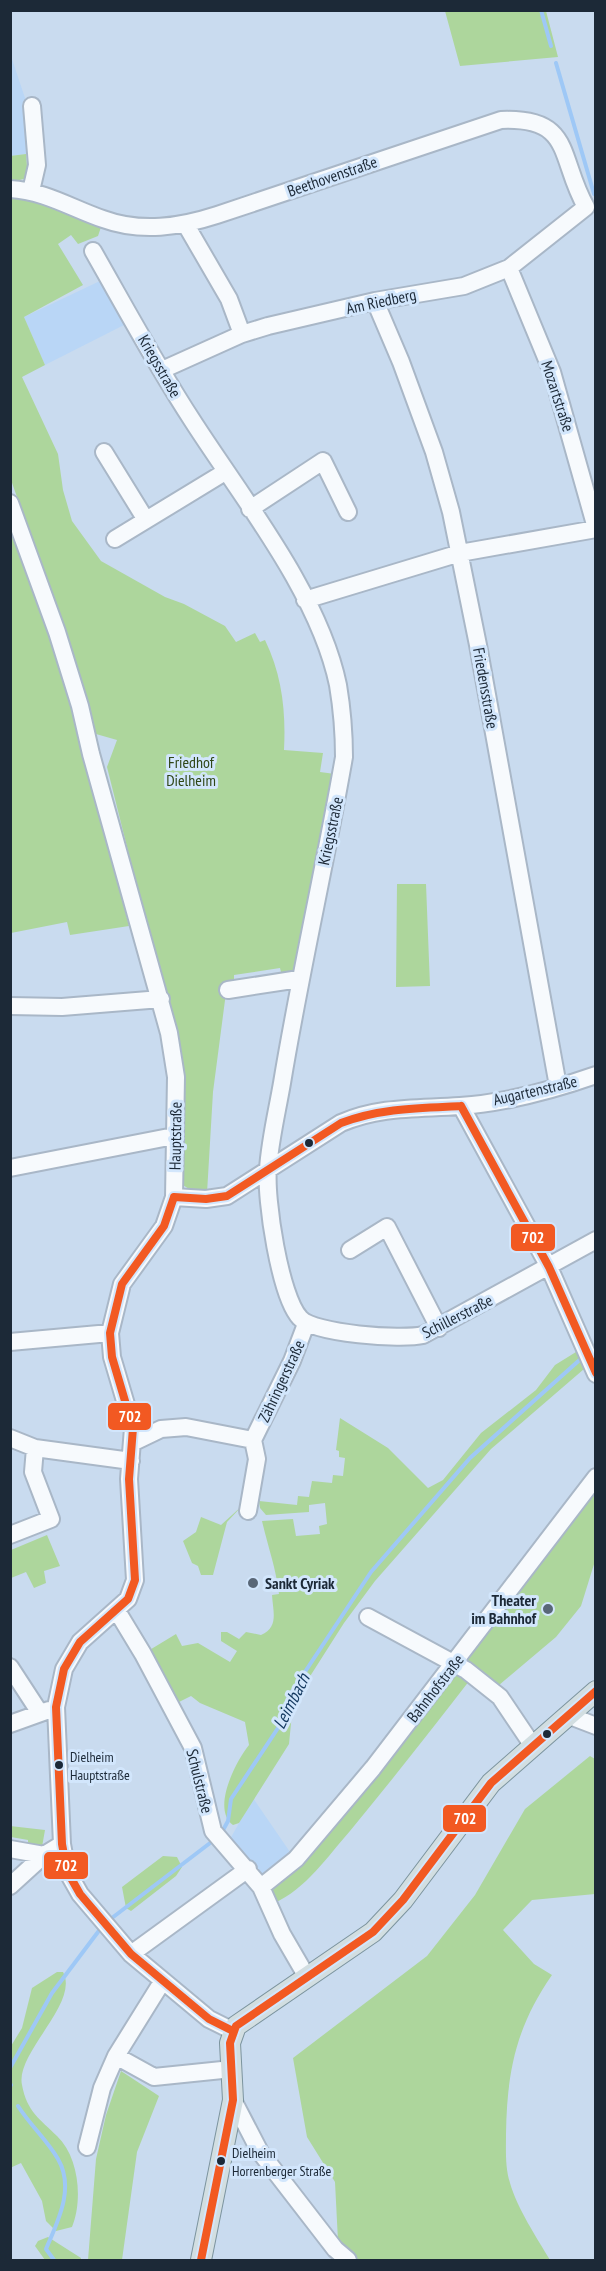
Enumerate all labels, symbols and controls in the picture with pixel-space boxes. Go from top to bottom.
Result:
street label: Beethovenstraße [284,151,380,201]
street label: Am Riedberg [344,284,418,318]
street label: Kriegsstraße [134,331,186,401]
street label: Mozartstraße [537,358,579,434]
street label: Friedensstraße [469,646,503,730]
park label: Friedhof Dielheim [166,752,216,790]
street label: Kriegsstraße [313,795,347,867]
street label: Augartenstraße [491,1071,579,1109]
street label: Hauptstraße [164,1102,186,1170]
unlabelled marker [303,1137,315,1149]
line badge: 702 [510,1223,556,1252]
text: 702 [522,1227,544,1247]
street label: Schillerstraße [418,1290,496,1342]
street label: Zähringerstraße [253,1337,309,1425]
line badge: 702 [107,1402,152,1431]
text: 702 [119,1406,141,1426]
place label: Sankt Cyriak [265,1573,335,1593]
marker: Sankt Cyriak [246,1576,260,1590]
place label: Theater im Bahnhof [471,1590,537,1628]
marker: Theater im Bahnhof [541,1602,555,1616]
street label: Bahnhofstraße [402,1650,468,1726]
water label: Leimbach [267,1668,315,1733]
unlabelled marker [541,1728,553,1740]
street label: Schulstraße [182,1747,218,1815]
place label: Dielheim Hauptstraße [70,1748,130,1784]
marker: Dielheim Hauptstraße [53,1759,65,1771]
line badge: 702 [442,1804,487,1833]
text: 702 [454,1808,476,1828]
line badge: 702 [43,1851,89,1880]
text: 702 [55,1855,77,1875]
place label: Dielheim Horrenberger Straße [232,2144,332,2180]
marker: Dielheim Horrenberger Straße [215,2155,227,2167]

